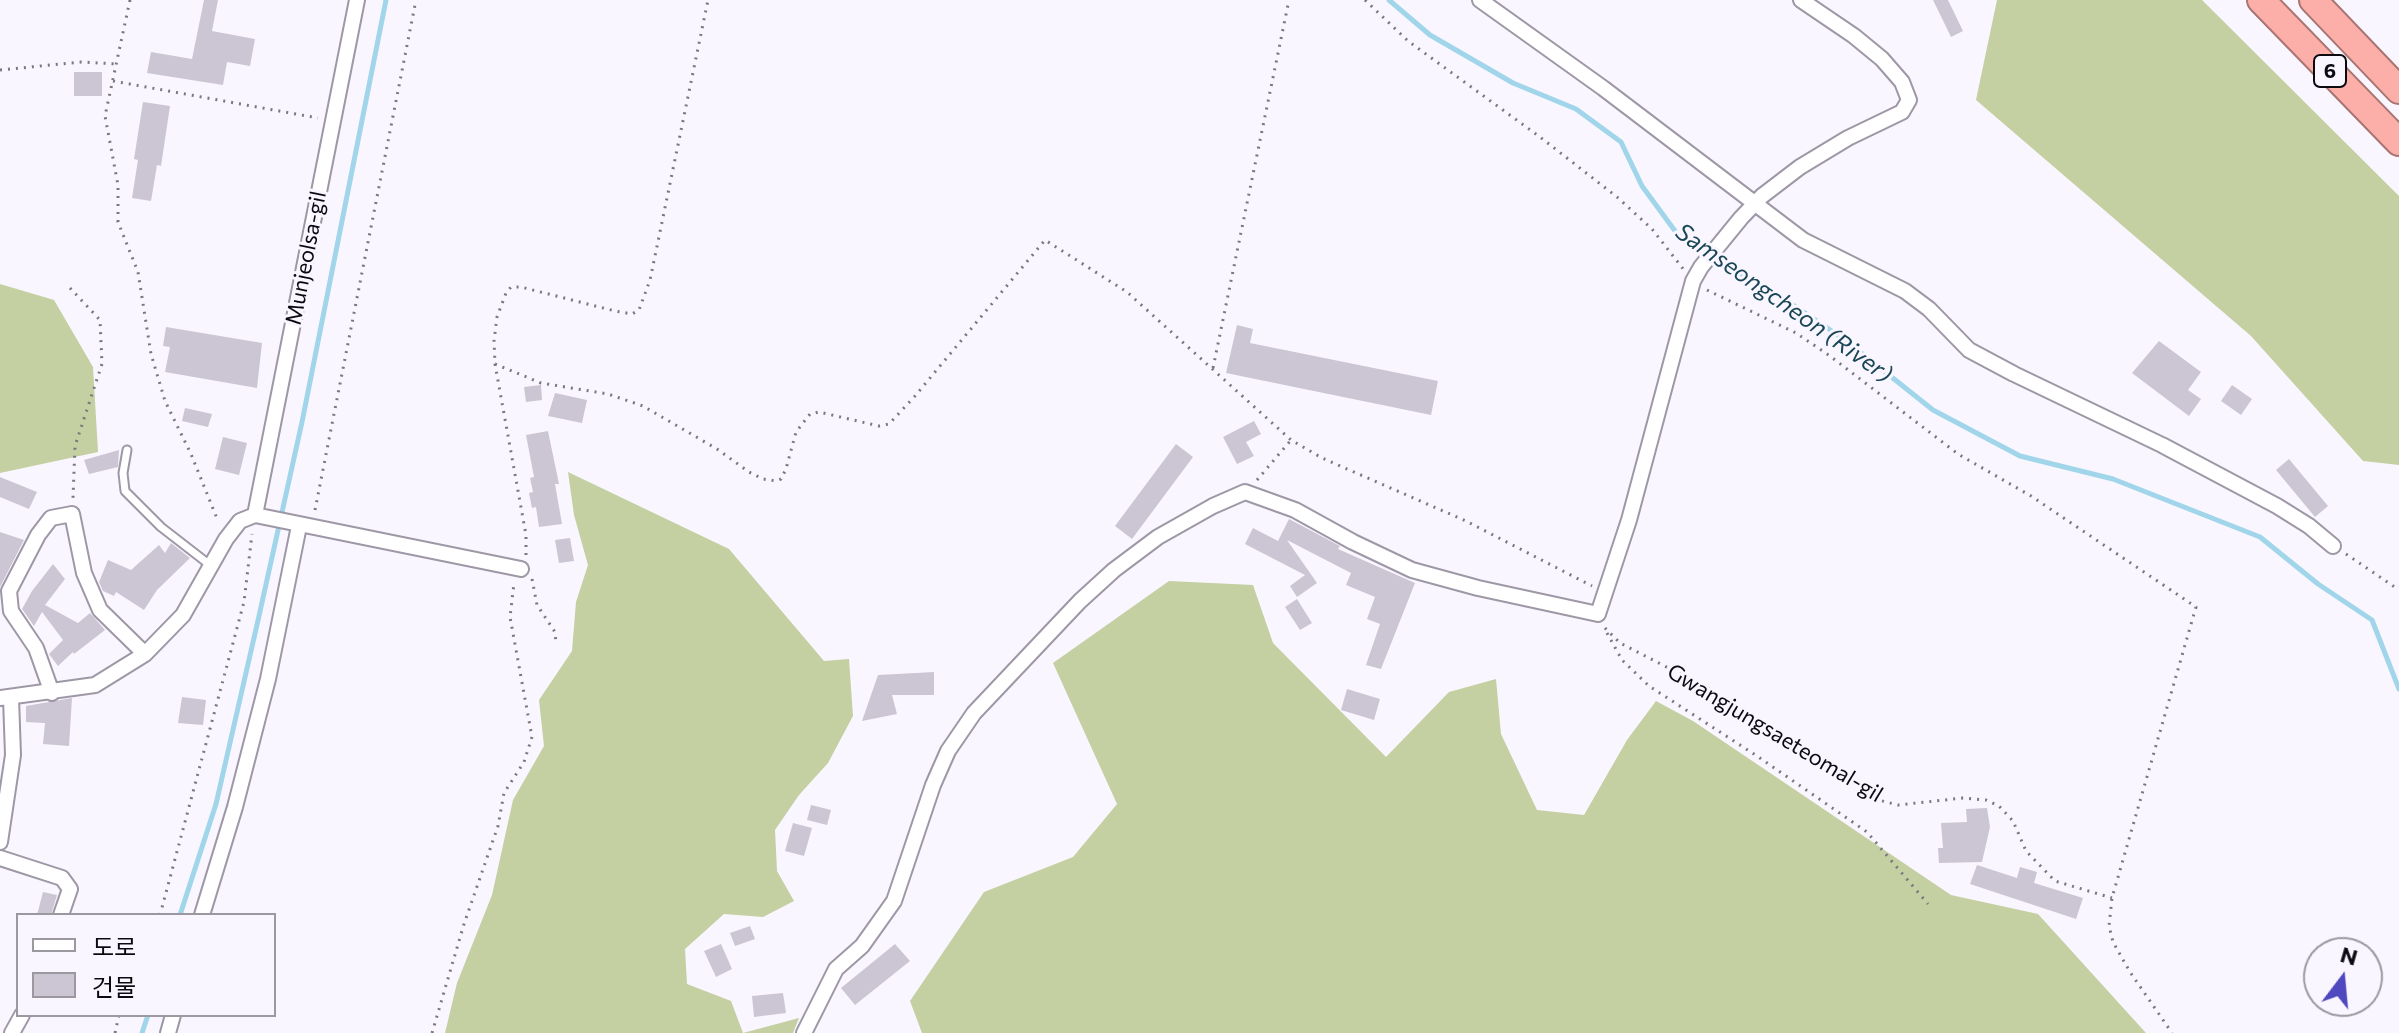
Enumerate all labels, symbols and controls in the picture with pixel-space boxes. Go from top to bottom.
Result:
road number: 6 [2314,55,2346,87]
street label: Munjeolsa-gil [280,189,332,327]
water label: Samseongcheon (River) [1670,217,1898,389]
street label: Gwangjungsaeteomal-gil [1662,658,1888,808]
legend [16,913,276,1017]
text: 도로 [92,932,136,961]
north arrow [2303,937,2383,1017]
text: N [2338,940,2361,971]
text: 건물 [92,972,136,1001]

